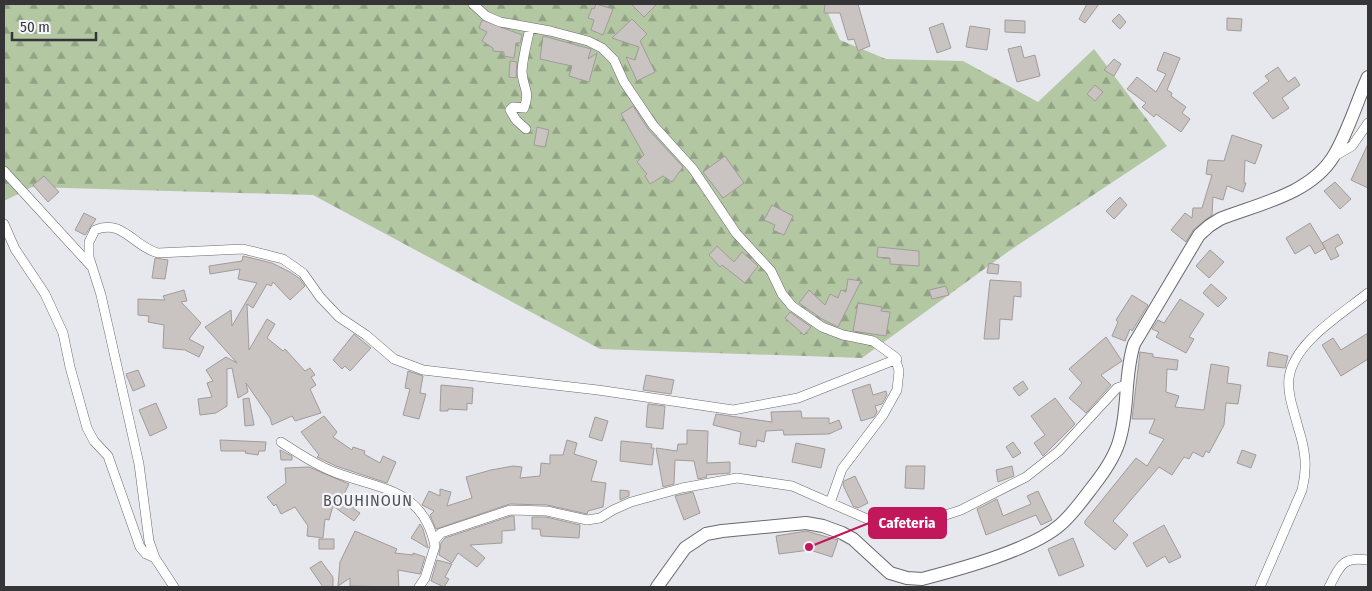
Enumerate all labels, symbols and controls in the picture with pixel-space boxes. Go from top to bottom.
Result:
scale bar [12,10,96,42]
text: 50 m [20,18,50,36]
district label: BOUHINOUN [323,491,413,510]
callout: Cafeteria [869,508,946,538]
text: Cafeteria [878,514,936,532]

